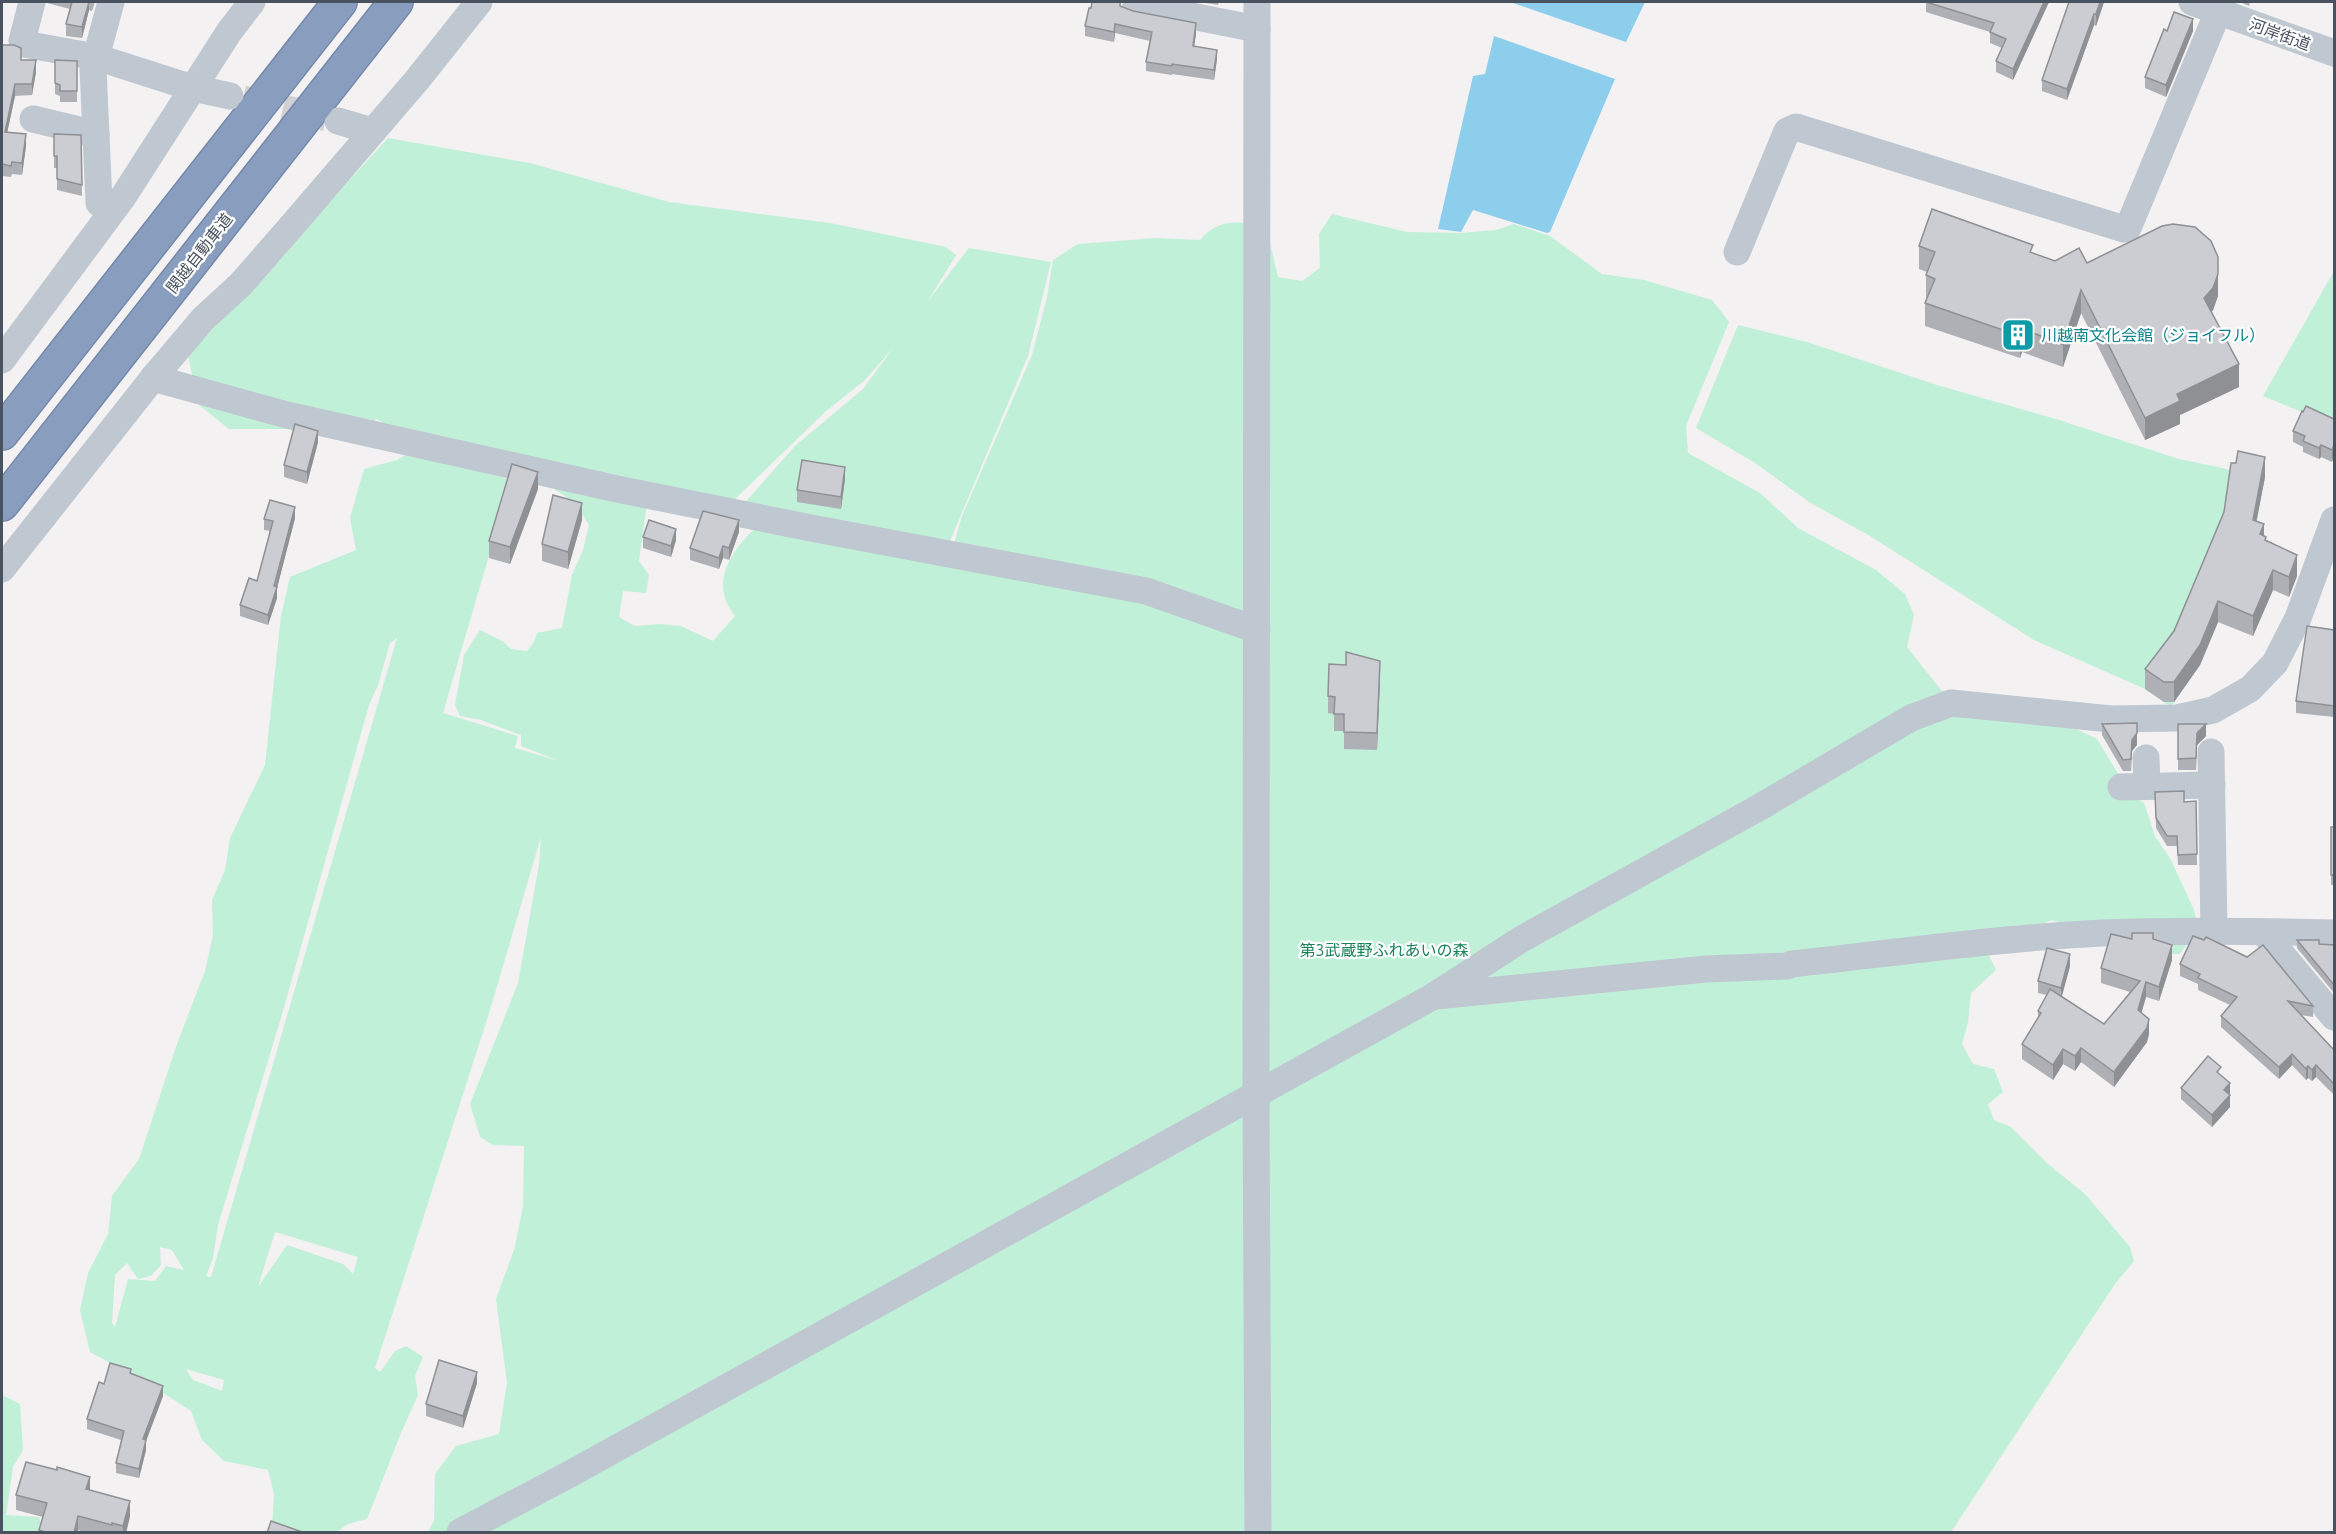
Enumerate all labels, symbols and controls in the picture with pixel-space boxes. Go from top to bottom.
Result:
street label: 河岸街道 [2247,15,2313,53]
street label: 関越自動車道 [162,210,236,296]
building icon: 川越南文化会館（ジョイフル） [2000,317,2036,353]
place label: 川越南文化会館（ジョイフル） [2041,326,2265,344]
park label: 第3武蔵野ふれあいの森 [1299,941,1469,959]

